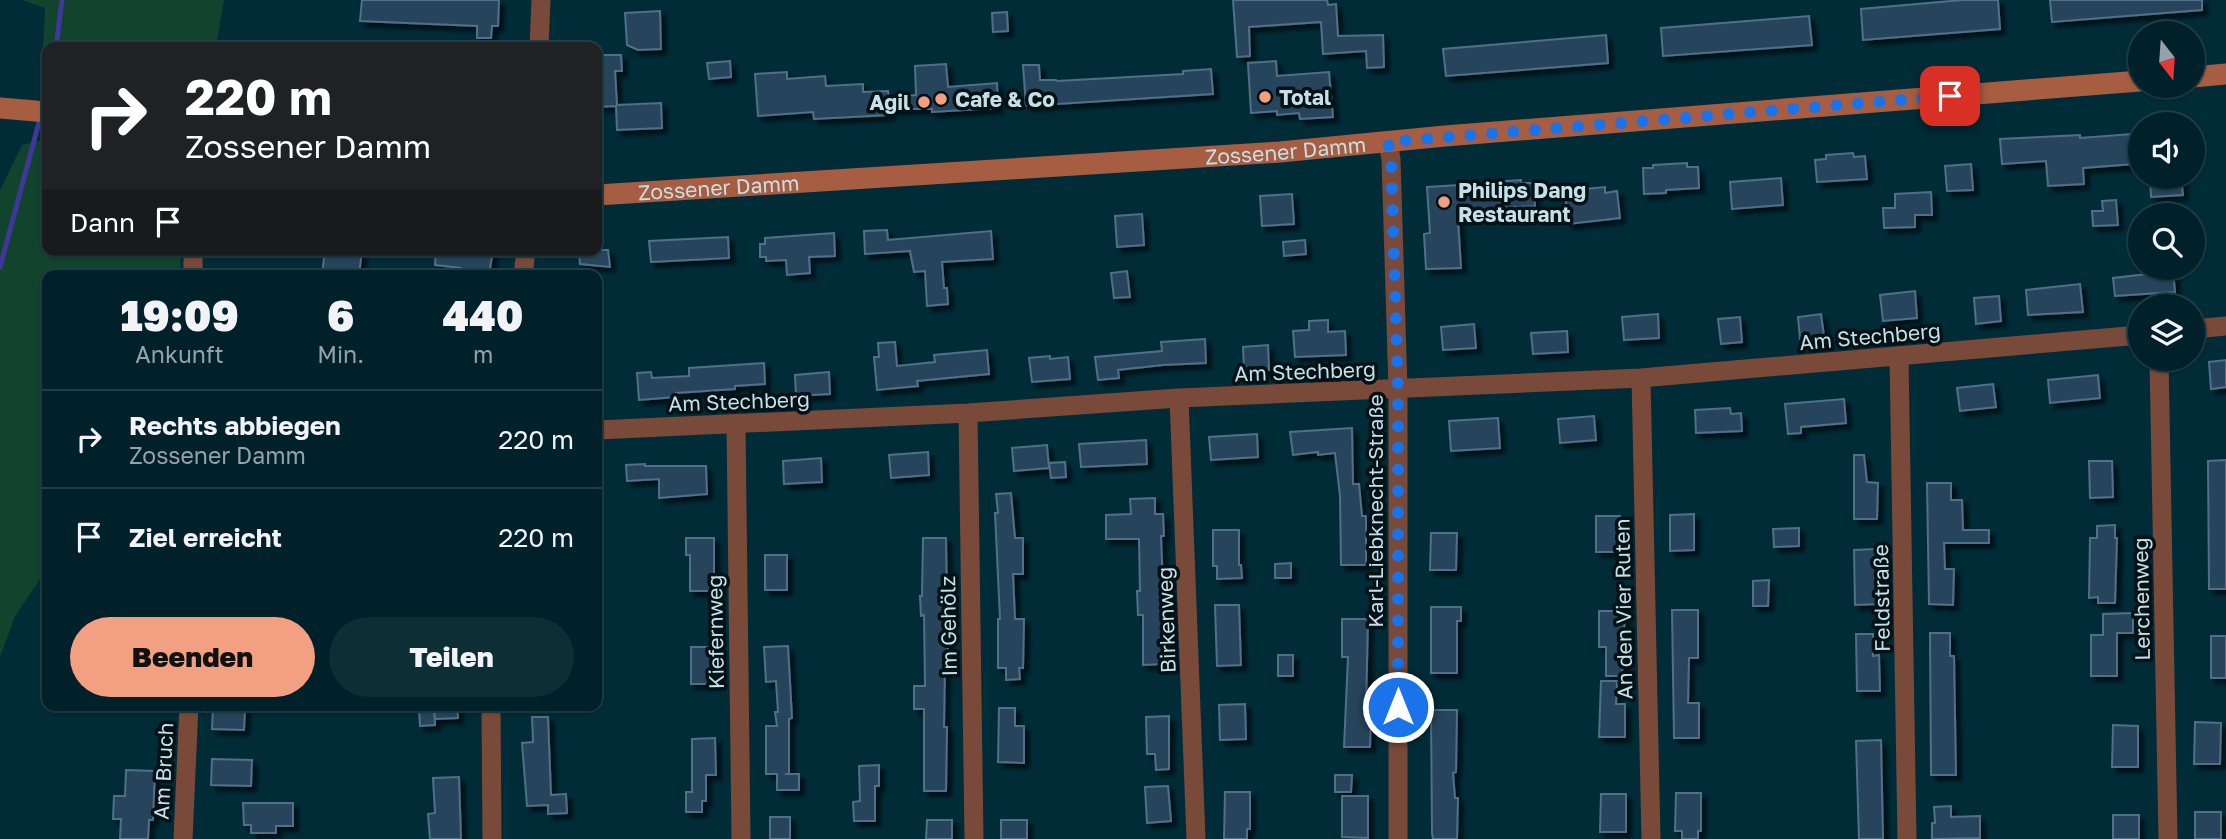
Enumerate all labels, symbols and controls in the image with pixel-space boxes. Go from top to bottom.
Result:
north arrow [2128,21,2205,98]
map controls [2128,21,2205,371]
pin [1920,66,1980,126]
text: 220 m [185,67,332,126]
icon: right [70,70,161,161]
icon: arrive [1931,77,1969,115]
place label: Total [1279,84,1331,110]
place label: Cafe & Co [955,86,1055,112]
place label: Agil [870,89,910,115]
marker: Total [1257,89,1273,105]
marker: Cafe & Co [933,91,949,107]
marker: Agil [916,94,932,110]
button: sound [2128,112,2205,189]
text: Zossener Damm [185,127,431,165]
street label: Zossener Damm [1204,131,1367,170]
street label: Zossener Damm [637,169,800,205]
place label: Philips Dang Restaurant [1458,177,1586,227]
marker: Philips Dang Restaurant [1436,194,1452,210]
icon: arrive [149,203,187,241]
button: search [2128,203,2205,280]
text: Dann [70,207,135,238]
text: 19:09 [120,290,239,340]
text: 6 [327,290,354,340]
text: 440 [443,290,524,340]
button: layers [2128,294,2205,371]
street label: Am Stechberg [1798,317,1942,355]
text: Ankunft [135,340,224,368]
text: Min. [317,340,364,368]
text: m [473,340,493,368]
street label: Am Stechberg [1234,356,1376,386]
street label: Am Stechberg [668,386,810,416]
street label: Karl-Liebknecht-Straße [1362,394,1388,628]
text: Rechts abbiegen [129,410,341,441]
icon: right [70,420,108,458]
text: 220 m [498,424,574,455]
text: Zossener Damm [129,441,306,469]
icon: arrive [70,518,108,556]
street label: An den Vier Ruten [1608,518,1638,700]
text: Ziel erreicht [129,522,282,553]
text: 220 m [498,522,574,553]
street label: Lerchenweg [2127,537,2155,661]
street label: Feldstraße [1867,544,1895,652]
street label: Birkenweg [1151,567,1181,673]
street label: Kiefernweg [701,575,729,689]
street label: Im Gehölz [934,575,962,677]
button: Beenden [70,617,315,697]
button: Teilen [329,617,574,697]
position arrow [1361,670,1435,744]
street label: Am Bruch [147,722,179,820]

